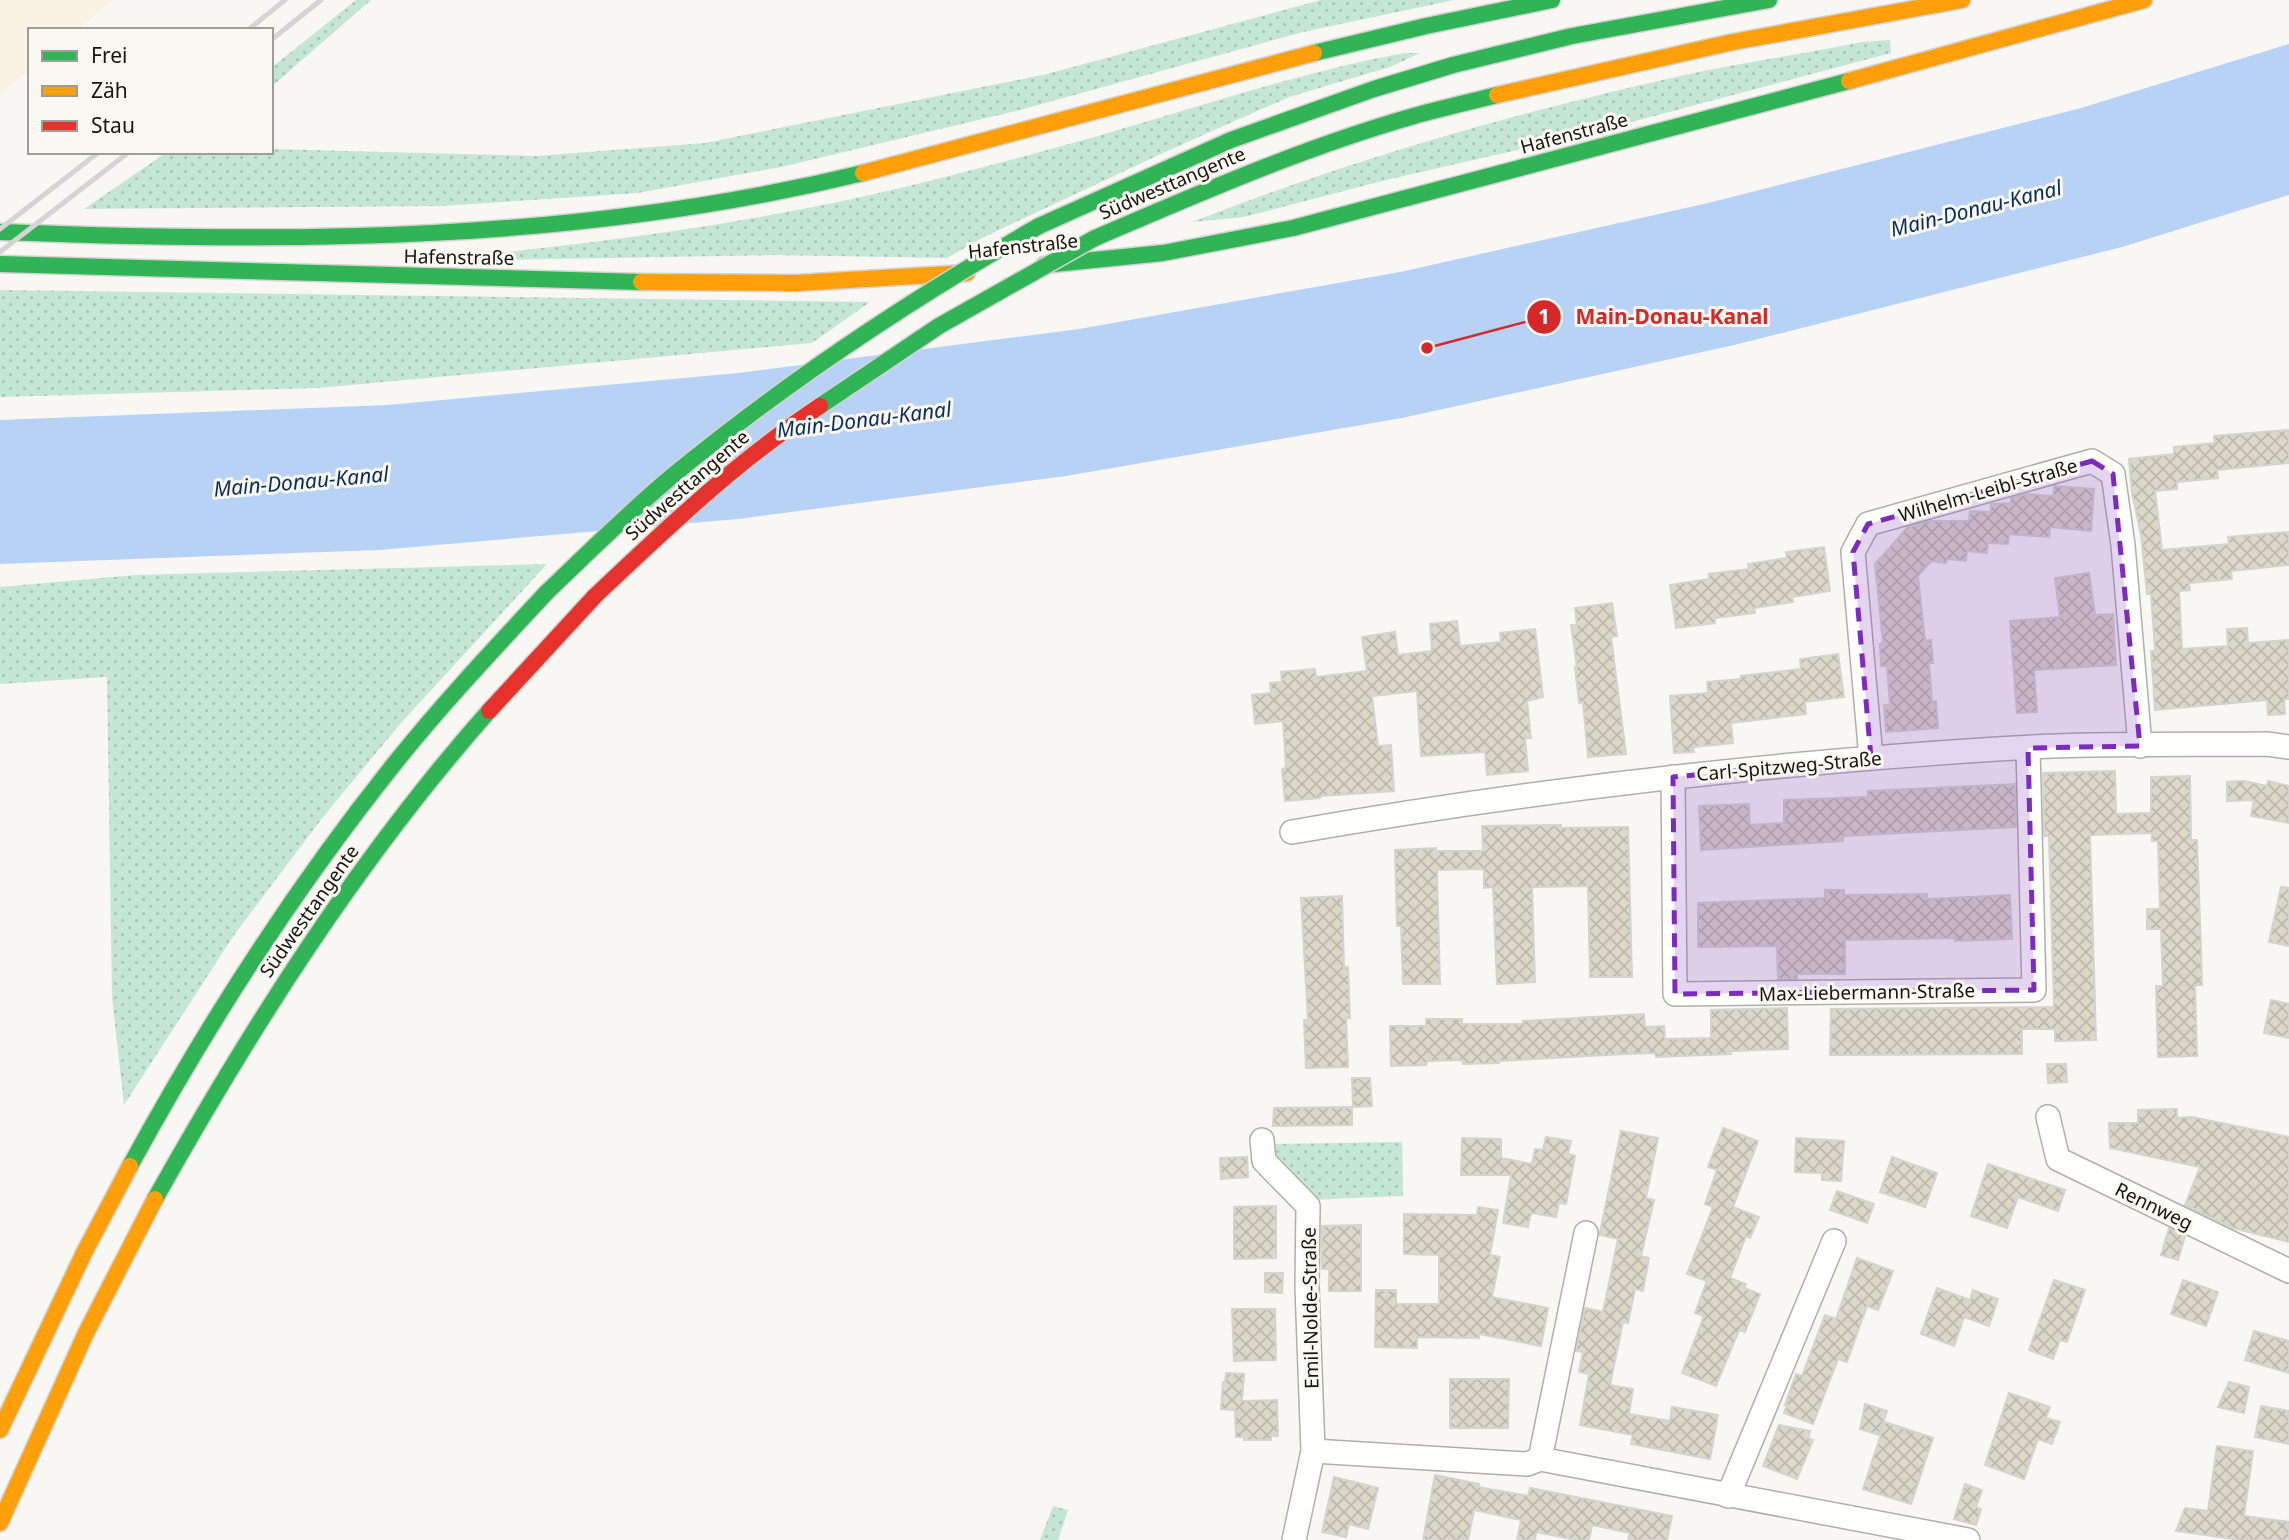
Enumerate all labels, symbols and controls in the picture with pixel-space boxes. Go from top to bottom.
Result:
legend [28,28,273,154]
text: Frei [91,41,127,69]
text: Zäh [91,76,128,104]
street label: Hafenstraße [1517,106,1631,160]
text: Stau [91,111,135,139]
street label: Südwesttangente [1095,140,1249,226]
water label: Main-Donau-Kanal [1887,173,2065,243]
street label: Hafenstraße [967,227,1079,265]
street label: Hafenstraße [404,243,514,271]
callout: Main-Donau-Kanal [1526,296,1783,338]
text: 1 [1538,302,1550,330]
text: Main-Donau-Kanal [1575,302,1769,330]
water label: Main-Donau-Kanal [775,394,953,444]
street label: Südwesttangente [619,424,755,546]
street label: Wilhelm-Leibl-Straße [1895,452,2081,528]
water label: Main-Donau-Kanal [212,459,390,503]
street label: Carl-Spitzweg-Straße [1695,745,1883,787]
street label: Südwesttangente [253,839,365,983]
street label: Max-Liebermann-Straße [1759,977,1975,1007]
street label: Rennweg [2111,1176,2197,1236]
street label: Emil-Nolde-Straße [1296,1227,1324,1389]

